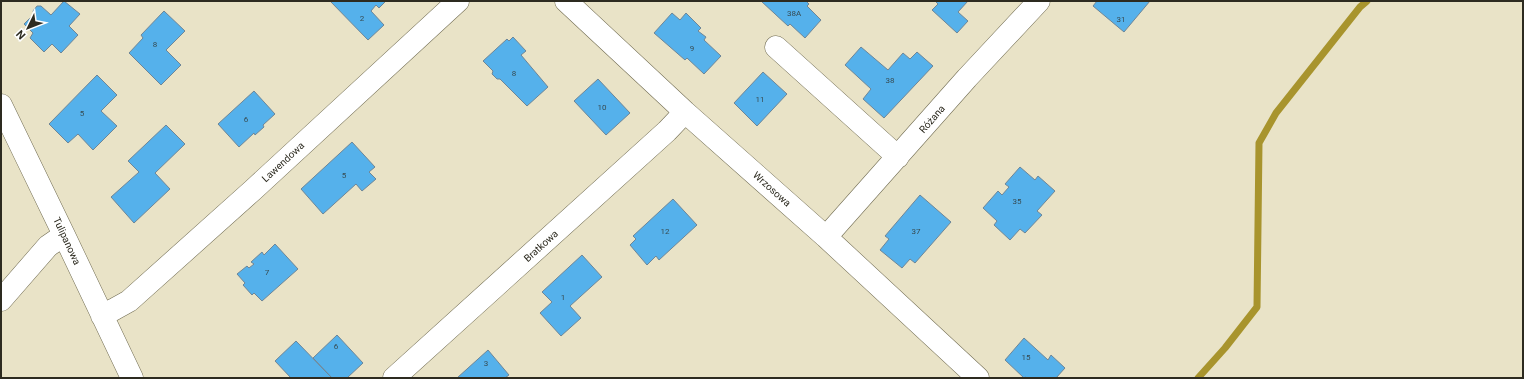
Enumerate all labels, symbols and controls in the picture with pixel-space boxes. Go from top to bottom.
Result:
north arrow [8,8,48,48]
house number: 38A [787,9,802,18]
house number: 2 [360,14,365,23]
house number: 31 [1117,15,1126,24]
text: N [13,27,28,42]
house number: 8 [153,40,158,49]
house number: 9 [690,44,694,53]
house number: 8 [512,69,517,78]
house number: 38 [886,76,895,85]
house number: 11 [756,95,765,104]
house number: 10 [598,103,607,112]
street label: Różana [917,103,947,135]
house number: 5 [80,109,85,118]
house number: 6 [244,115,249,124]
street label: Lawendowa [260,140,306,184]
street label: Wrzosowa [751,169,793,209]
house number: 5 [342,171,347,180]
house number: 35 [1013,197,1022,206]
street label: Tulipanowa [51,216,83,266]
house number: 12 [661,227,670,236]
house number: 37 [912,227,921,236]
street label: Bratkowa [522,228,560,264]
house number: 7 [265,268,270,277]
house number: 1 [561,293,565,302]
house number: 6 [334,342,339,351]
house number: 15 [1022,353,1031,362]
house number: 3 [484,359,488,368]

